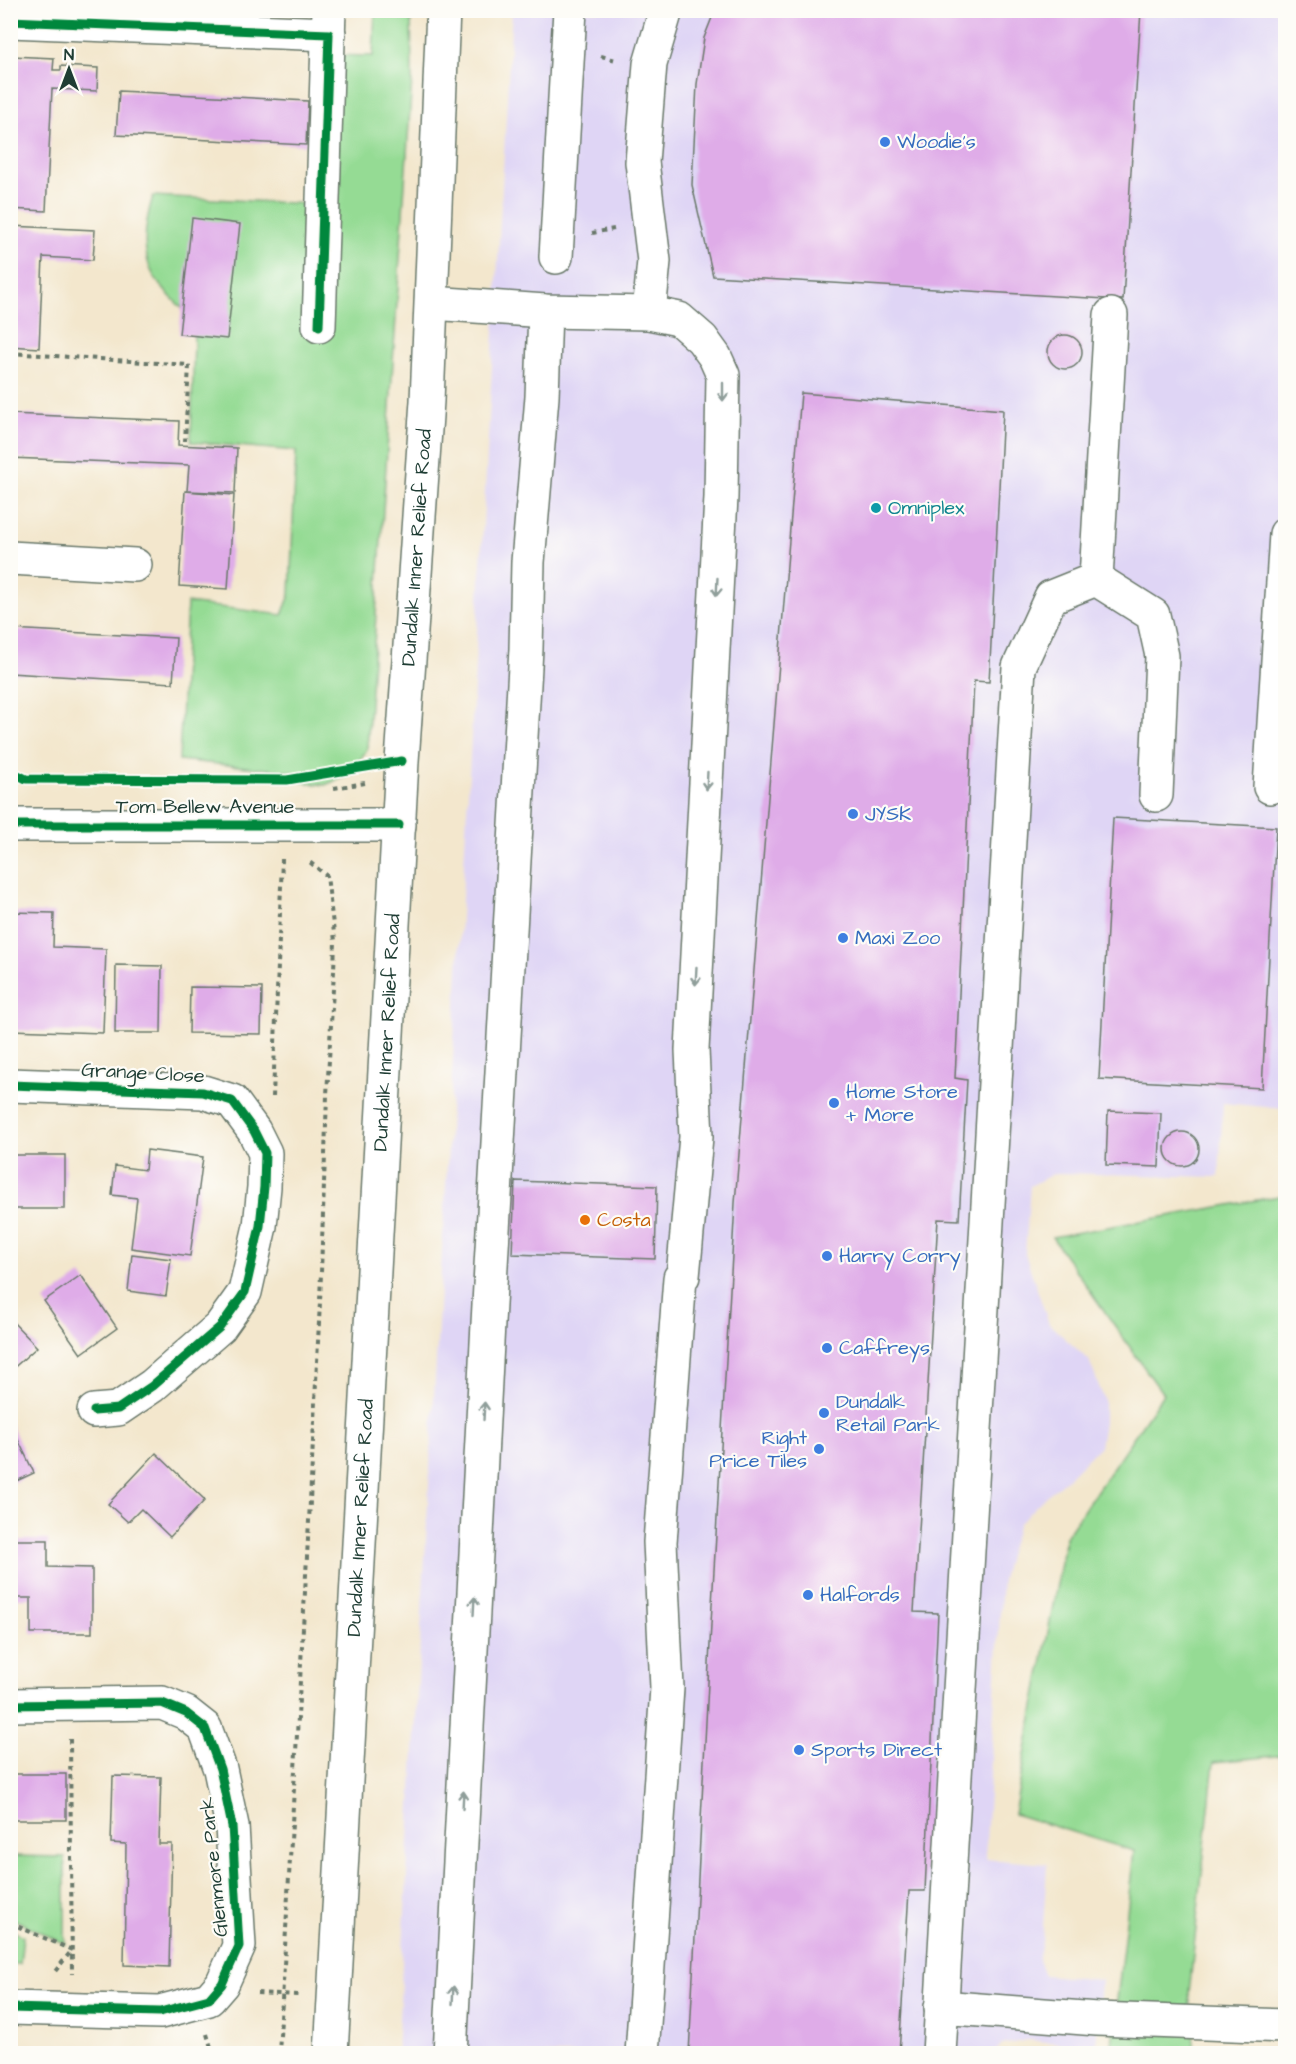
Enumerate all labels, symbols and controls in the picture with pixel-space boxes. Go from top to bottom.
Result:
north arrow [39,39,99,99]
text: N [64,44,74,66]
place label: Woodie's [897,128,976,156]
marker: Woodie's [878,135,892,149]
one-way arrow [717,381,729,401]
street label: Dundalk Inner Relief Road [395,428,439,667]
place label: Omniplex [888,494,965,522]
marker: Omniplex [869,501,883,515]
one-way arrow [711,576,722,596]
one-way arrow [701,771,712,791]
street label: Tom Bellew Avenue [116,793,294,821]
place label: JYSK [865,800,911,828]
marker: JYSK [846,807,860,821]
street label: Dundalk Inner Relief Road [367,913,408,1152]
place label: Maxi Zoo [855,924,940,952]
marker: Maxi Zoo [836,931,850,945]
one-way arrow [691,966,702,986]
street label: Grange Close [80,1056,206,1091]
place label: Home Store + More [846,1078,958,1129]
marker: Home Store + More [827,1096,841,1110]
place label: Costa [597,1206,651,1234]
marker: Costa [578,1213,592,1227]
place label: Harry Corry [839,1242,961,1271]
marker: Harry Corry [820,1249,834,1263]
place label: Caffreys [839,1334,930,1363]
marker: Caffreys [820,1341,834,1355]
place label: Dundalk Retail Park [836,1388,940,1439]
street label: Dundalk Inner Relief Road [340,1398,381,1637]
one-way arrow [478,1401,489,1421]
marker: Dundalk Retail Park [817,1406,831,1420]
place label: Right Price Tiles [709,1424,807,1475]
marker: Right Price Tiles [812,1442,826,1456]
place label: Halfords [820,1581,900,1609]
marker: Halfords [801,1588,815,1602]
one-way arrow [469,1596,480,1616]
place label: Sports Direct [811,1736,942,1764]
marker: Sports Direct [792,1743,806,1757]
one-way arrow [457,1791,468,1811]
street label: Glenmore Park [193,1796,235,1938]
one-way arrow [448,1986,459,2006]

